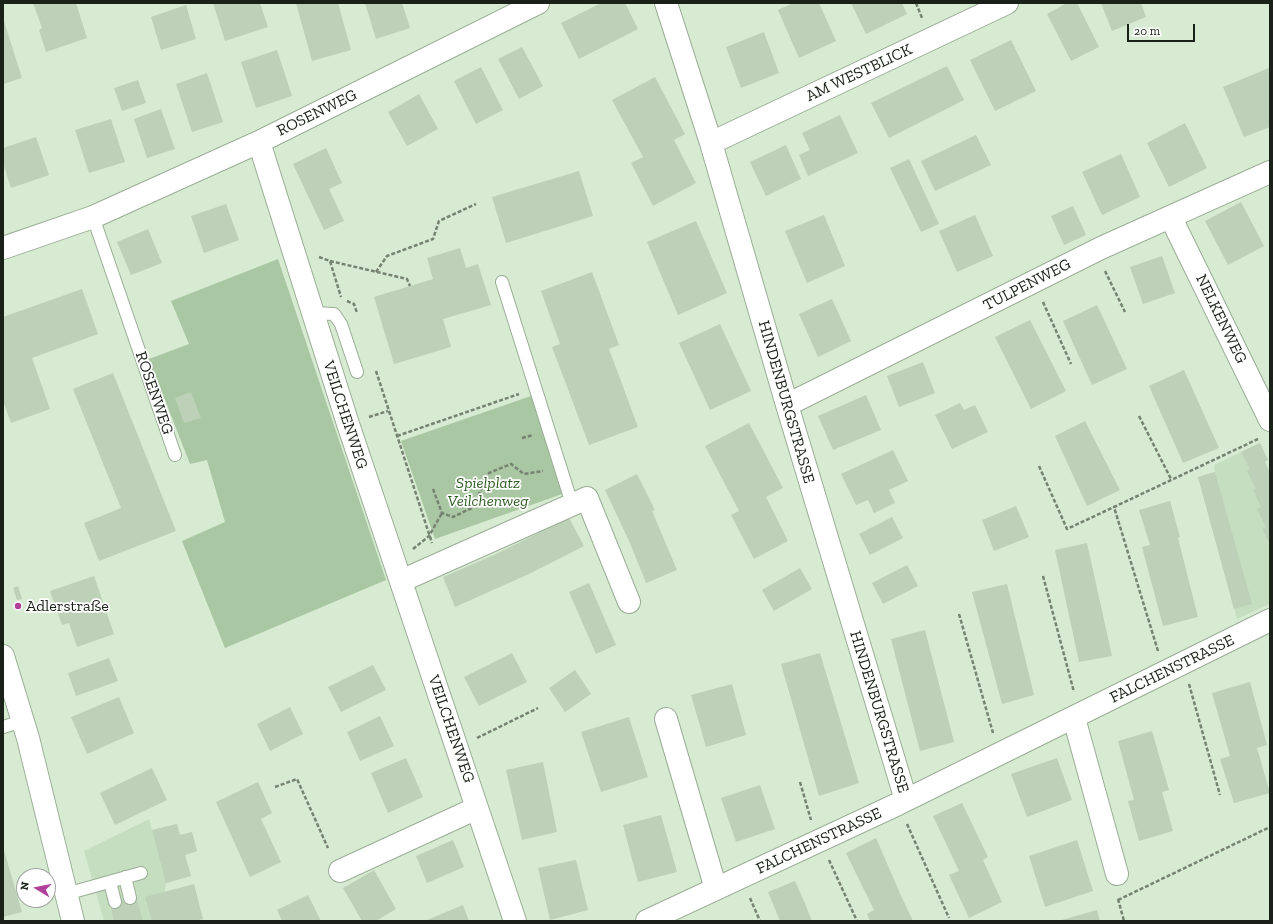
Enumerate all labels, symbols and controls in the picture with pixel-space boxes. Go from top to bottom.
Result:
scale bar [1129,16,1197,42]
text: 20 m [1134,24,1160,38]
street label: AM WESTBLICK [803,40,915,106]
street label: ROSENWEG [274,85,360,141]
street label: TULPENWEG [980,255,1074,315]
street label: NELKENWEG [1191,271,1251,367]
street label: HINDENBURGSTRASSE [754,318,818,486]
street label: ROSENWEG [131,349,177,437]
street label: VEILCHENWEG [318,358,372,472]
park label: Spielplatz Veilchenweg [448,473,528,511]
place label: Adlerstraße [26,596,109,616]
marker: Adlerstraße [13,601,23,611]
street label: HINDENBURGSTRASSE [845,629,913,795]
street label: FALCHENSTRASSE [1107,631,1237,707]
street label: VEILCHENWEG [424,673,478,785]
street label: FALCHENSTRASSE [753,804,885,878]
north arrow [16,868,56,908]
text: N [18,881,32,891]

